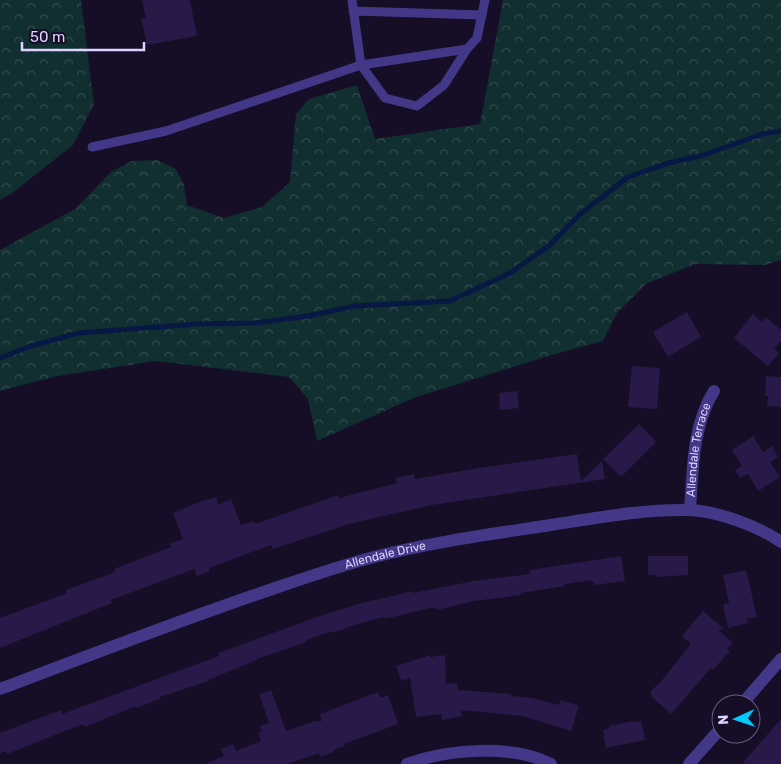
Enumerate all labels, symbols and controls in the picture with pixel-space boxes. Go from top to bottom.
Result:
scale bar [22,20,145,52]
text: 50 m [30,28,65,46]
street label: Allendale Terrace [684,400,714,497]
street label: Allendale Drive [343,538,427,572]
north arrow [711,694,761,744]
text: N [715,714,732,725]

